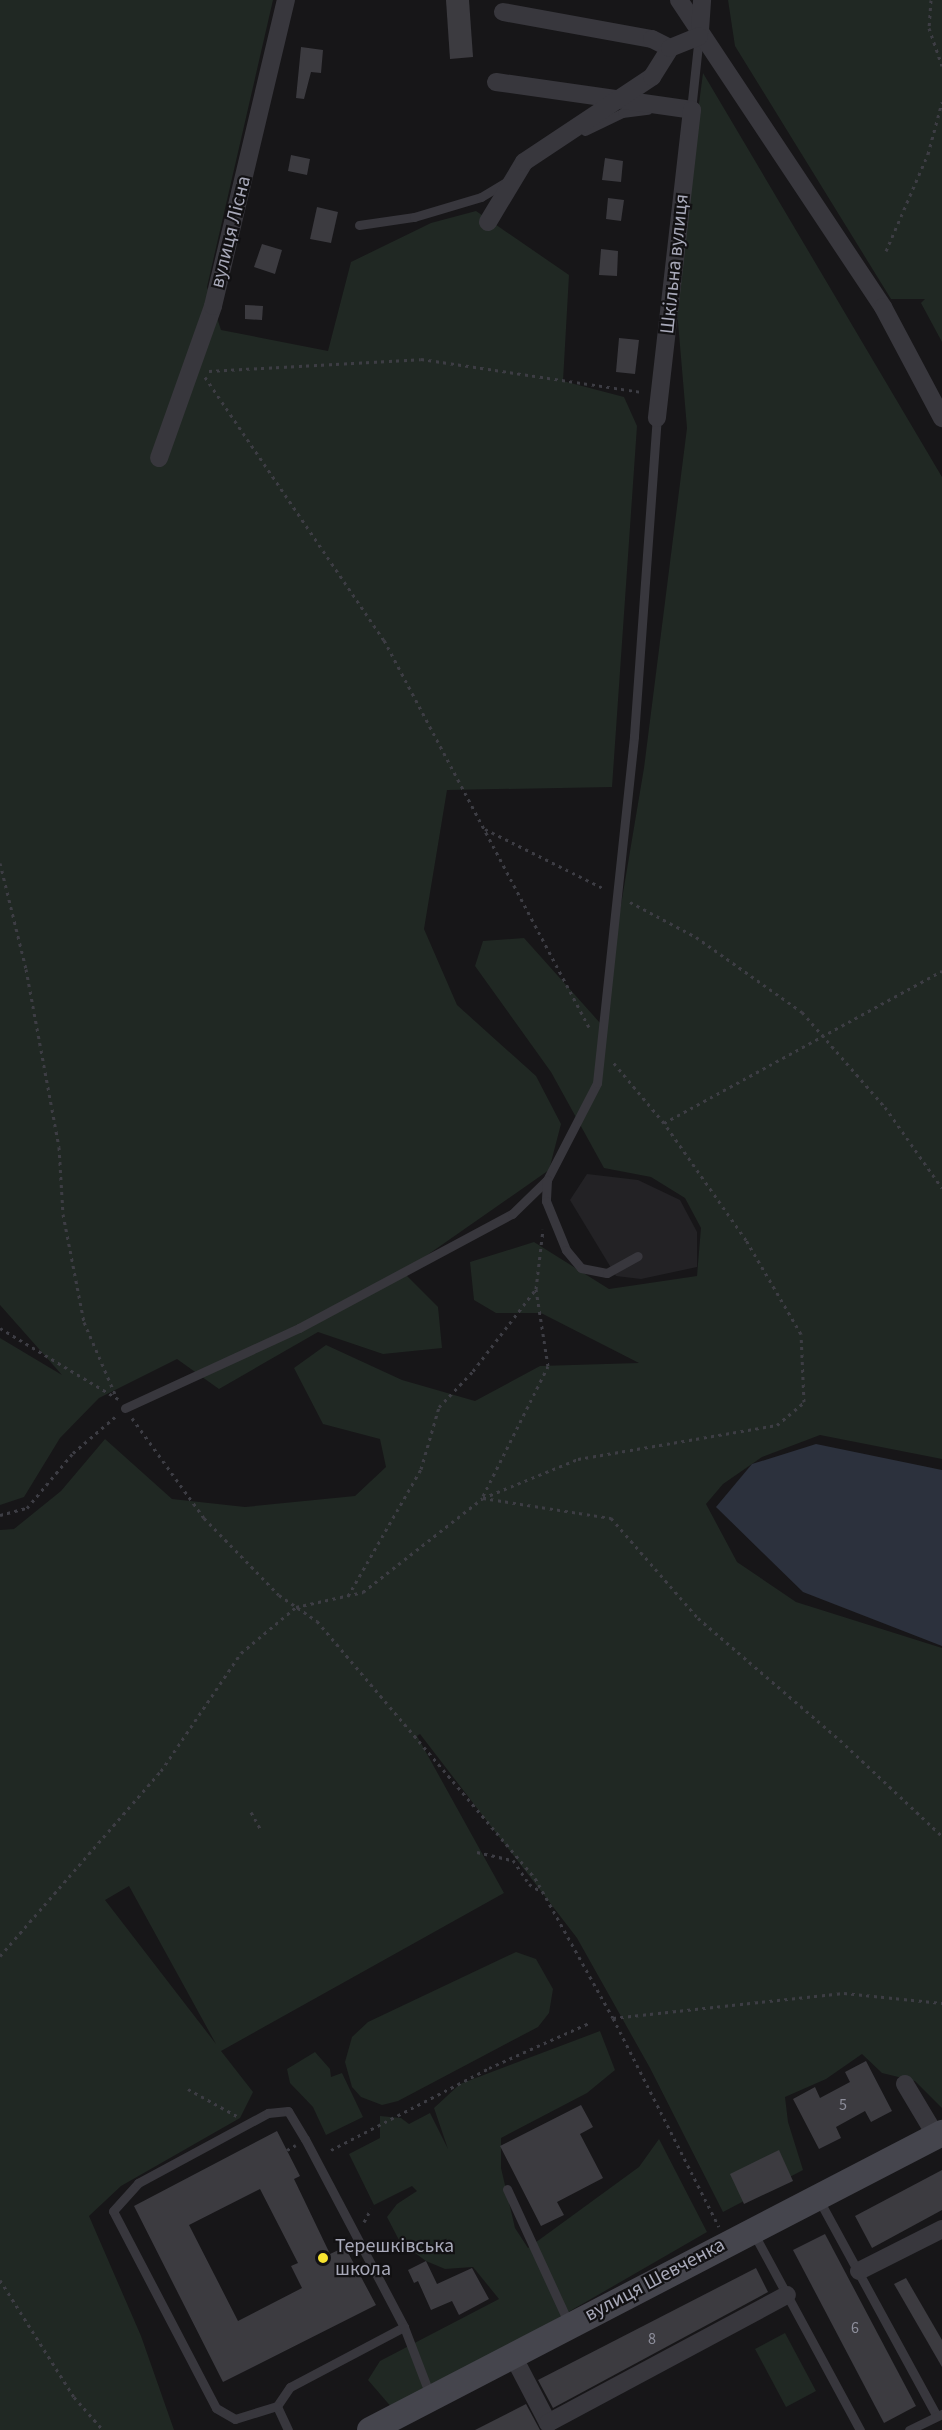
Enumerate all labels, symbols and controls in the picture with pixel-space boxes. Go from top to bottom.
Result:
street label: вулиця Лісна [205,173,257,291]
street label: Шкільна вулиця [656,193,694,335]
house number: 5 [839,2095,847,2115]
street label: вулиця Шевченка [581,2233,729,2327]
place label: Терешківська школа [335,2234,454,2281]
marker: Терешківська школа [316,2251,330,2265]
house number: 6 [851,2318,859,2338]
house number: 8 [648,2329,656,2349]

